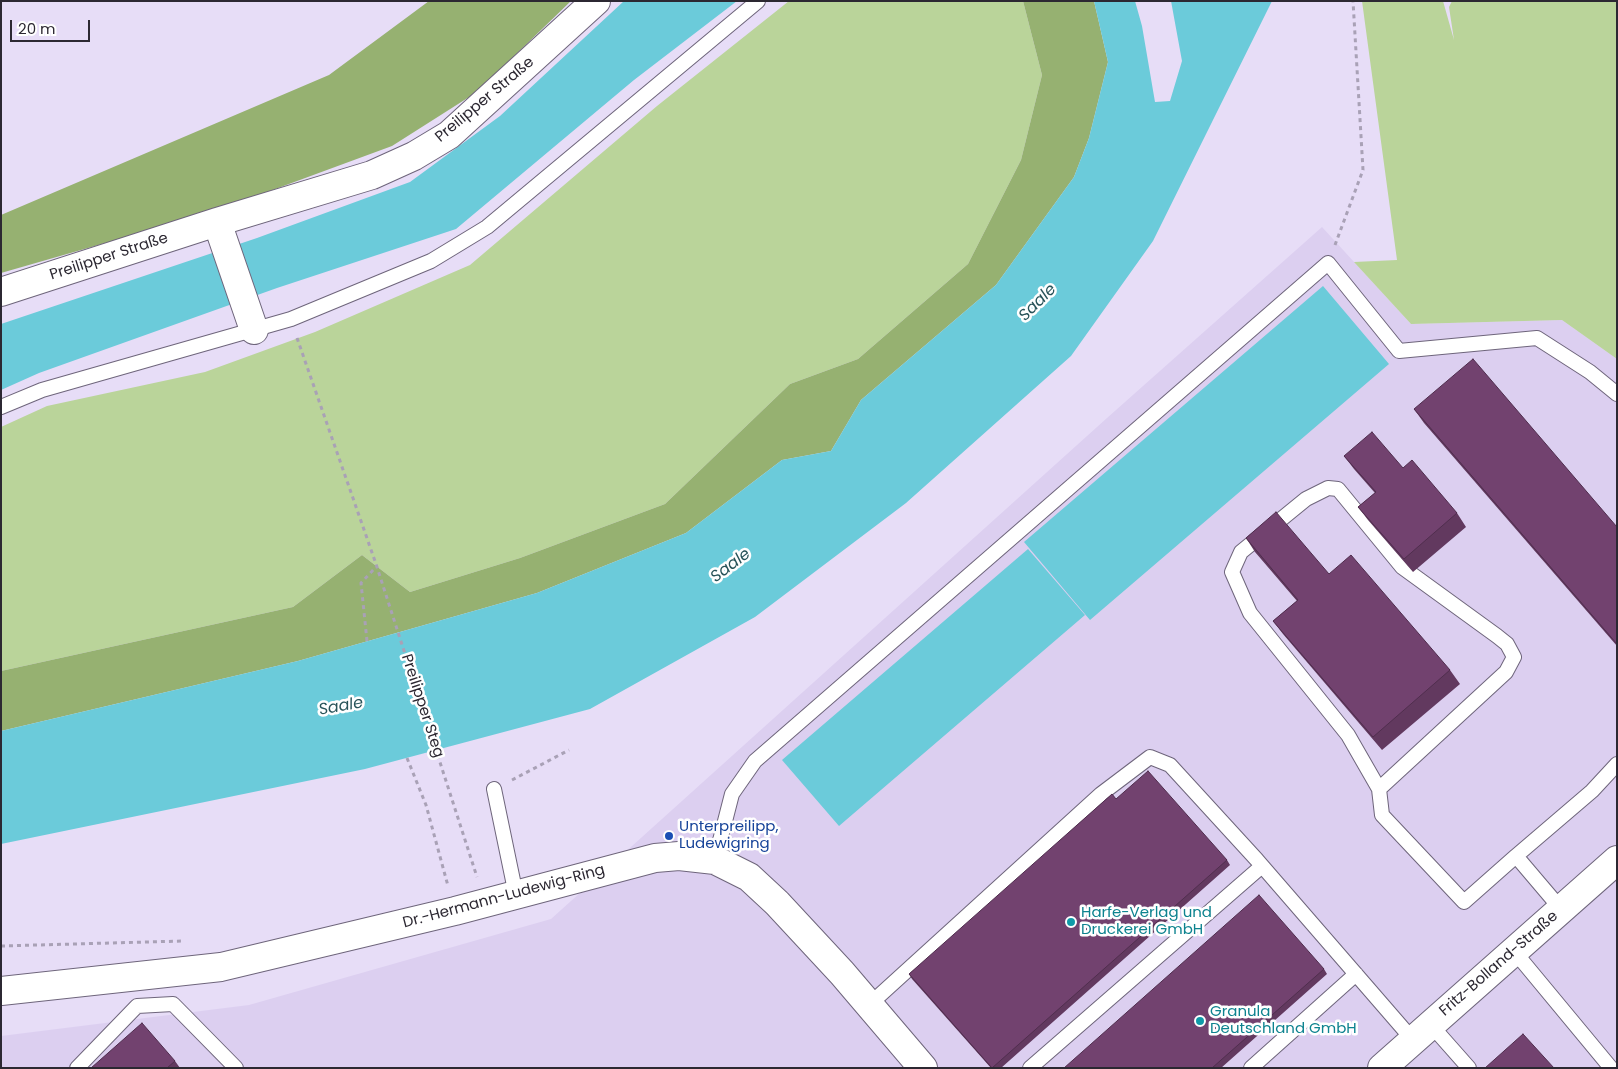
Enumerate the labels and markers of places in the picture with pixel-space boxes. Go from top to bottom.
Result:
place label: Unterpreilipp, Ludewigring [679,818,778,853]
marker: Unterpreilipp, Ludewigring [663,830,675,842]
place label: Harfe-Verlag und Druckerei GmbH [1081,904,1212,939]
marker: Harfe-Verlag und Druckerei GmbH [1065,916,1077,928]
place label: Granula Deutschland GmbH [1210,1003,1357,1038]
marker: Granula Deutschland GmbH [1194,1015,1206,1027]

